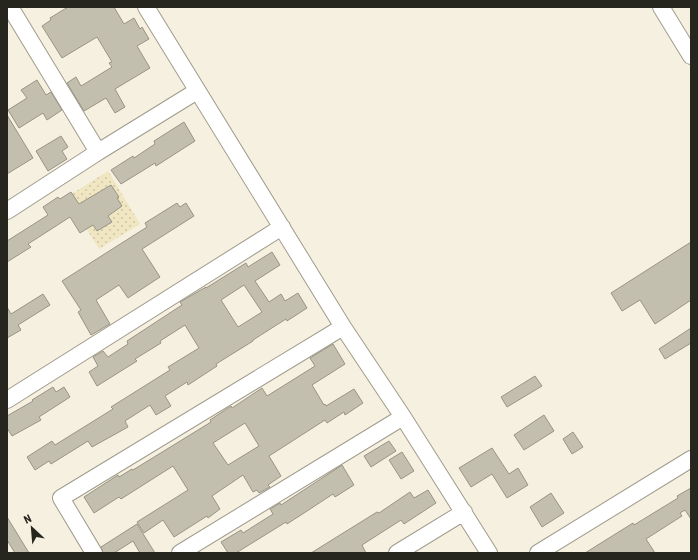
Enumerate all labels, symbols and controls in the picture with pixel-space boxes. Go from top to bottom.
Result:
north arrow [12,508,52,548]
text: N [22,512,34,527]

